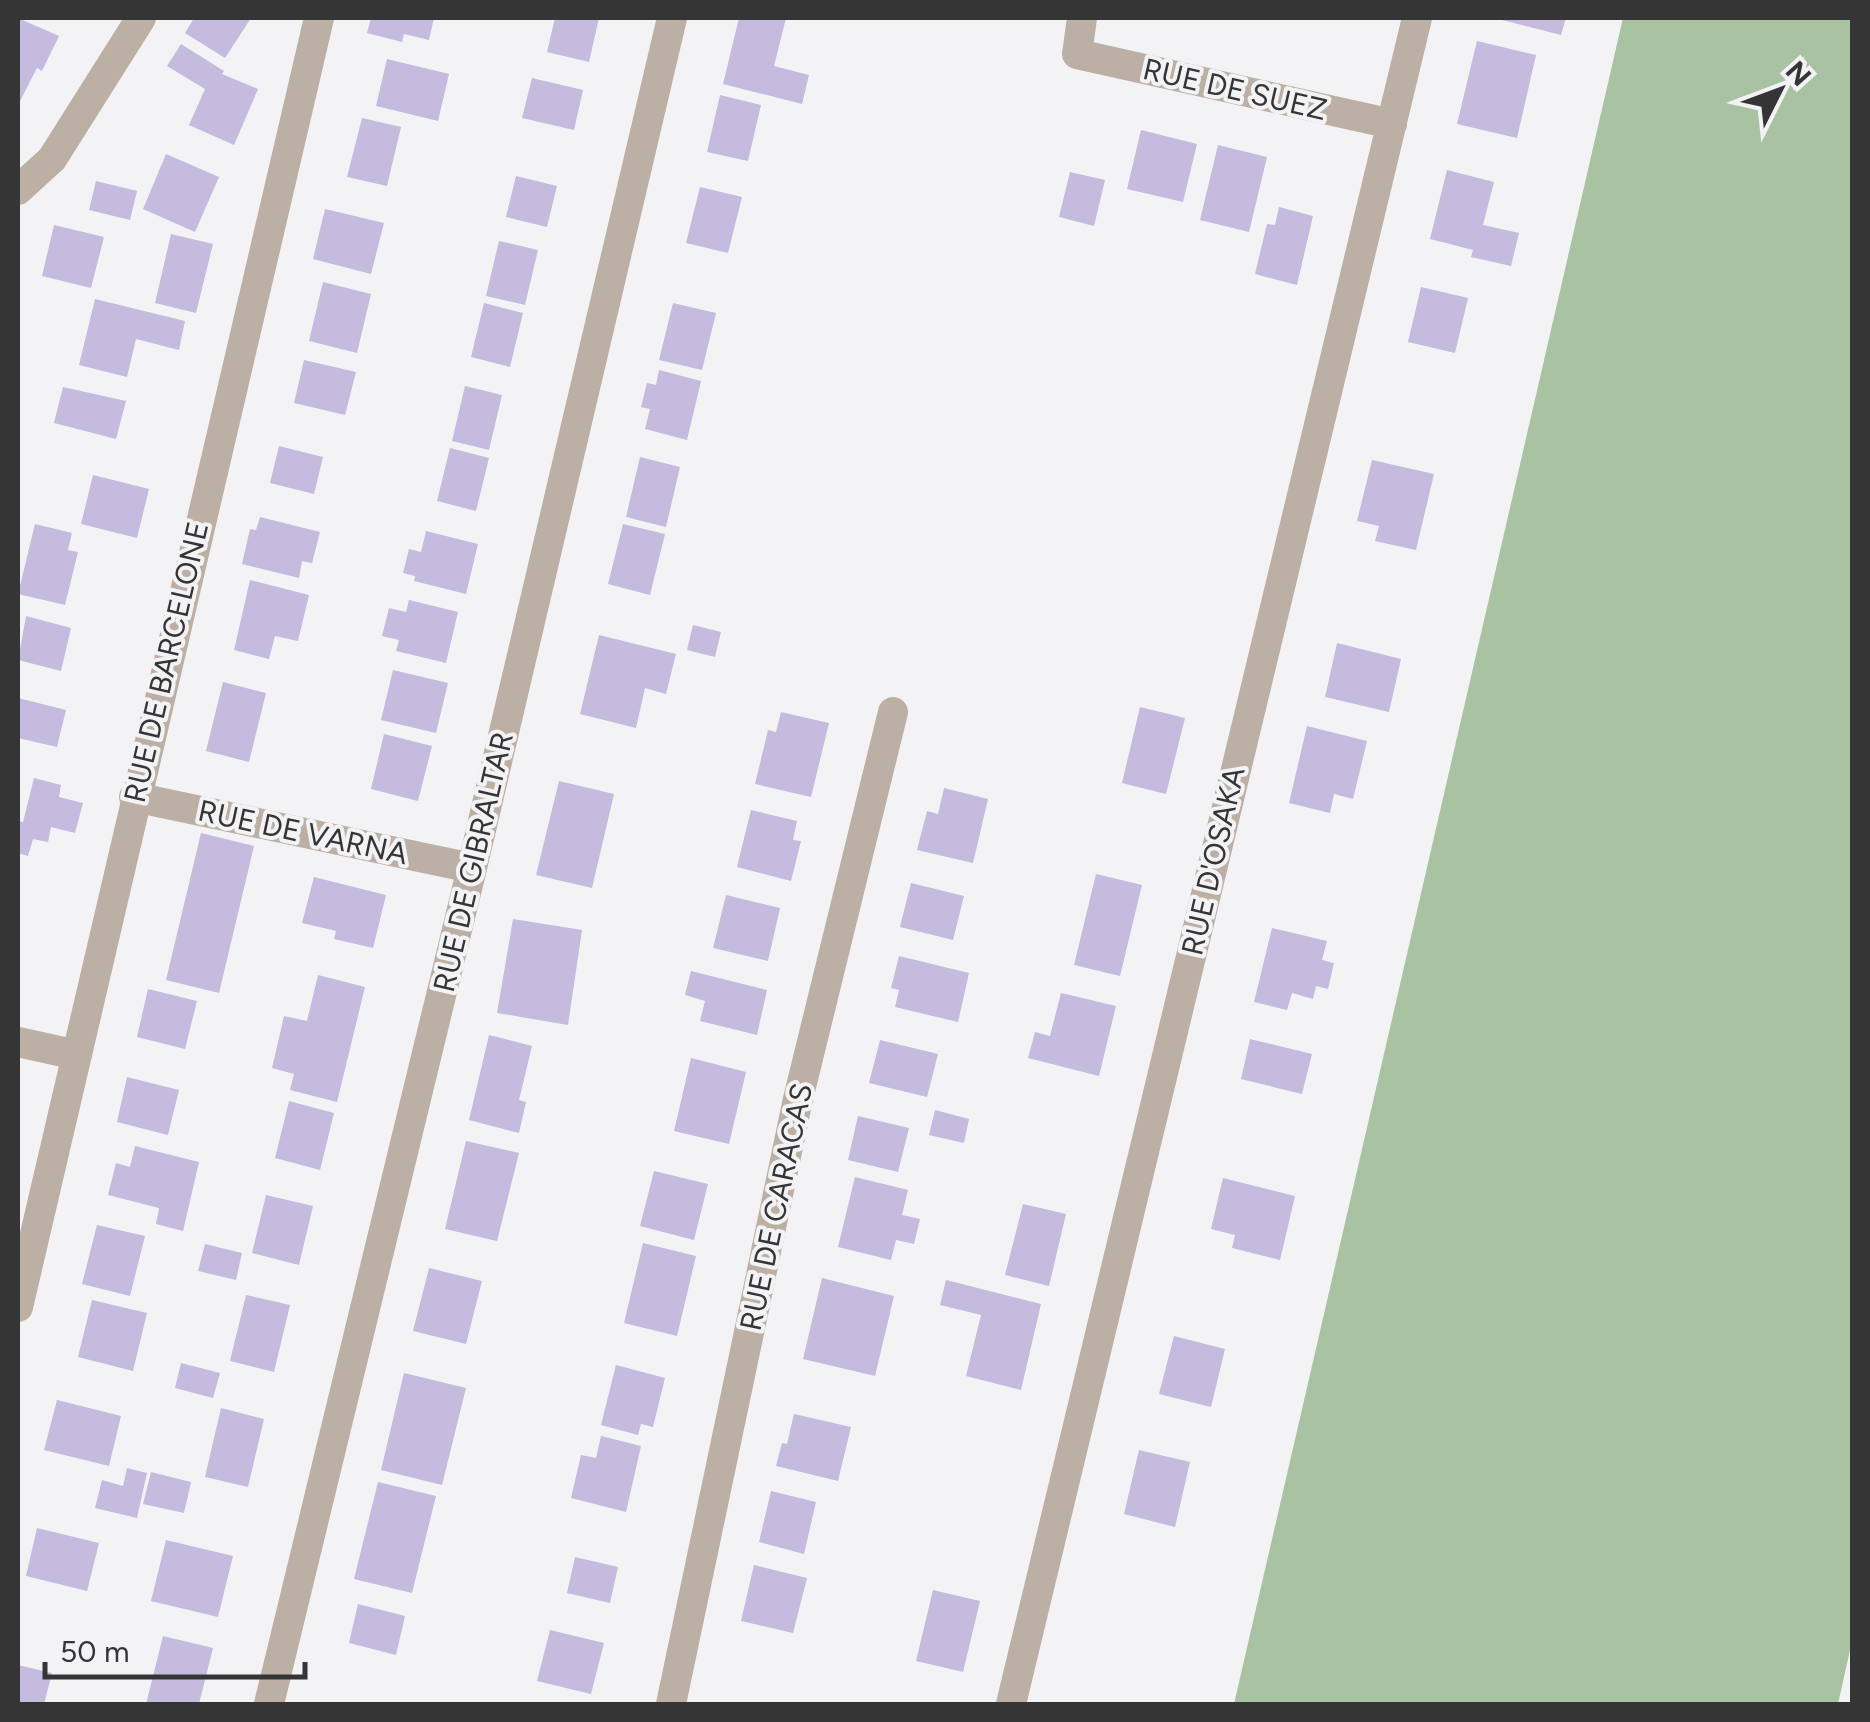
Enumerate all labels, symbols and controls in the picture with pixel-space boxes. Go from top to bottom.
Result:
north arrow [1730,40,1830,140]
street label: RUE DE SUEZ [1139,50,1331,128]
text: N [1779,54,1818,93]
street label: RUE DE BARCELONE [116,518,216,806]
street label: RUE DE GIBRALTAR [425,728,521,996]
street label: RUE D'OSAKA [1173,762,1253,959]
street label: RUE DE VARNA [195,792,412,872]
street label: RUE DE CARACAS [732,1080,820,1334]
scale bar [45,1617,305,1679]
text: 50 m [60,1633,129,1670]

